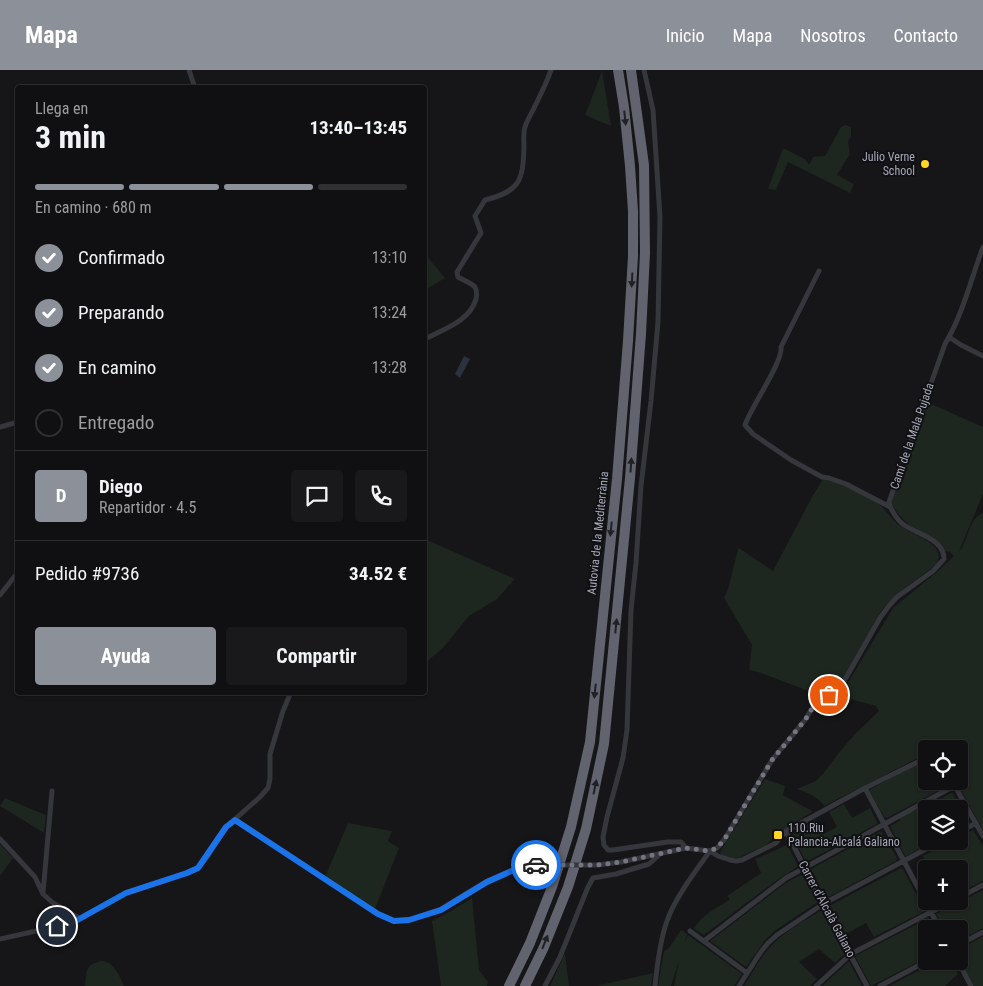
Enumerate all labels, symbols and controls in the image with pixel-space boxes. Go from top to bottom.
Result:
text: Mapa [25,21,78,49]
text: Inicio [666,25,705,46]
text: Mapa [733,25,772,46]
text: Nosotros [800,25,866,46]
text: Contacto [894,25,958,46]
text: Llega en [35,99,88,118]
one-way arrow [621,111,629,127]
text: 13:40–13:45 [309,116,407,139]
text: 3 min [35,118,106,156]
place label: Julio Verne School [862,150,915,178]
marker: Julio Verne School [919,158,931,170]
text: En camino · 680 m [35,198,152,217]
icon: check [35,244,63,272]
text: Confirmado [78,246,165,269]
text: 13:10 [372,248,407,267]
one-way arrow [627,273,635,289]
icon: check [35,299,63,327]
text: Preparando [78,301,164,324]
text: 13:24 [372,303,407,322]
icon: check [35,354,63,382]
text: En camino [78,356,156,379]
text: 13:28 [372,358,407,377]
street label: Camí de la Mala Pujada [887,381,937,491]
text: Entregado [78,411,154,434]
one-way arrow [628,456,636,472]
button: chat [291,470,343,522]
button: phone [355,470,407,522]
street label: Autovia de la Mediterrània [585,471,611,595]
text: Diego [99,475,143,498]
text: D [56,484,66,507]
text: Repartidor · 4.5 [99,498,196,517]
one-way arrow [607,522,615,538]
text: Pedido #9736 [35,562,139,585]
text: 34.52 € [349,562,407,585]
one-way arrow [612,618,620,634]
button: Ayuda [35,627,216,685]
button: Compartir [226,627,407,685]
pin [808,674,850,716]
icon: bag [815,681,843,709]
one-way arrow [591,683,599,699]
map controls [918,740,968,970]
button: locate [918,740,968,790]
one-way arrow [591,780,599,795]
button: layers [918,800,968,850]
place label: 110.Riu Palancia-Alcalá Galiano [788,821,900,849]
marker: 110.Riu Palancia-Alcalá Galiano [772,829,784,841]
courier [511,840,561,890]
icon: car [522,851,550,879]
street label: Carrer d'Alcalà Galiano [796,858,858,960]
button: + [918,860,968,910]
pin [36,905,78,947]
icon: home [43,912,71,940]
button: − [918,920,968,970]
one-way arrow [542,935,550,949]

